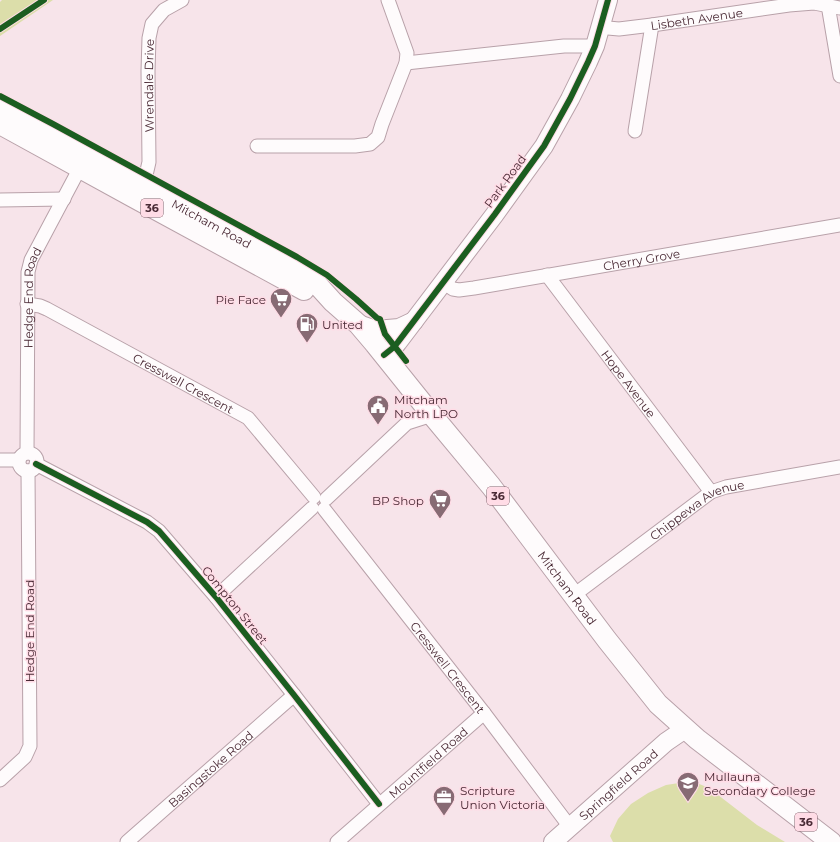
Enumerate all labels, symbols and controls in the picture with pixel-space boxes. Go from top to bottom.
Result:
street label: Lisbeth Avenue [650,4,744,33]
street label: Wrendale Drive [140,39,156,132]
street label: Park Road [481,152,529,210]
street label: Mitcham Road [169,196,254,251]
road number: 36 [141,199,163,217]
street label: Hedge End Road [20,244,44,348]
street label: Cherry Grove [602,245,681,273]
supermarket icon: Pie Face [268,286,294,319]
place label: Pie Face [215,292,266,307]
fuel station icon: United [294,311,320,344]
place label: United [322,317,363,332]
street label: Hope Avenue [599,347,659,420]
street label: Cresswell Crescent [130,350,237,416]
place label: Mitcham North LPO [394,392,458,421]
public building icon: Mitcham North LPO [365,393,391,426]
street label: Chippewa Avenue [647,476,745,543]
supermarket icon: BP Shop [427,487,453,520]
road number: 36 [487,487,509,505]
place label: BP Shop [372,493,424,508]
street label: Mitcham Road [535,548,600,627]
street label: Compton Street [199,563,271,647]
street label: Hedge End Road [22,580,37,682]
street label: Cresswell Crescent [407,618,489,716]
street label: Mountfield Road [385,723,471,801]
street label: Basingstoke Road [165,727,256,810]
street label: Springfield Road [576,745,661,823]
place label: Mullauna Secondary College [704,769,815,798]
school or university icon: Mullauna Secondary College [675,770,701,803]
place label: Scripture Union Victoria [460,783,545,812]
office icon: Scripture Union Victoria [431,784,457,817]
road number: 36 [795,813,817,831]

